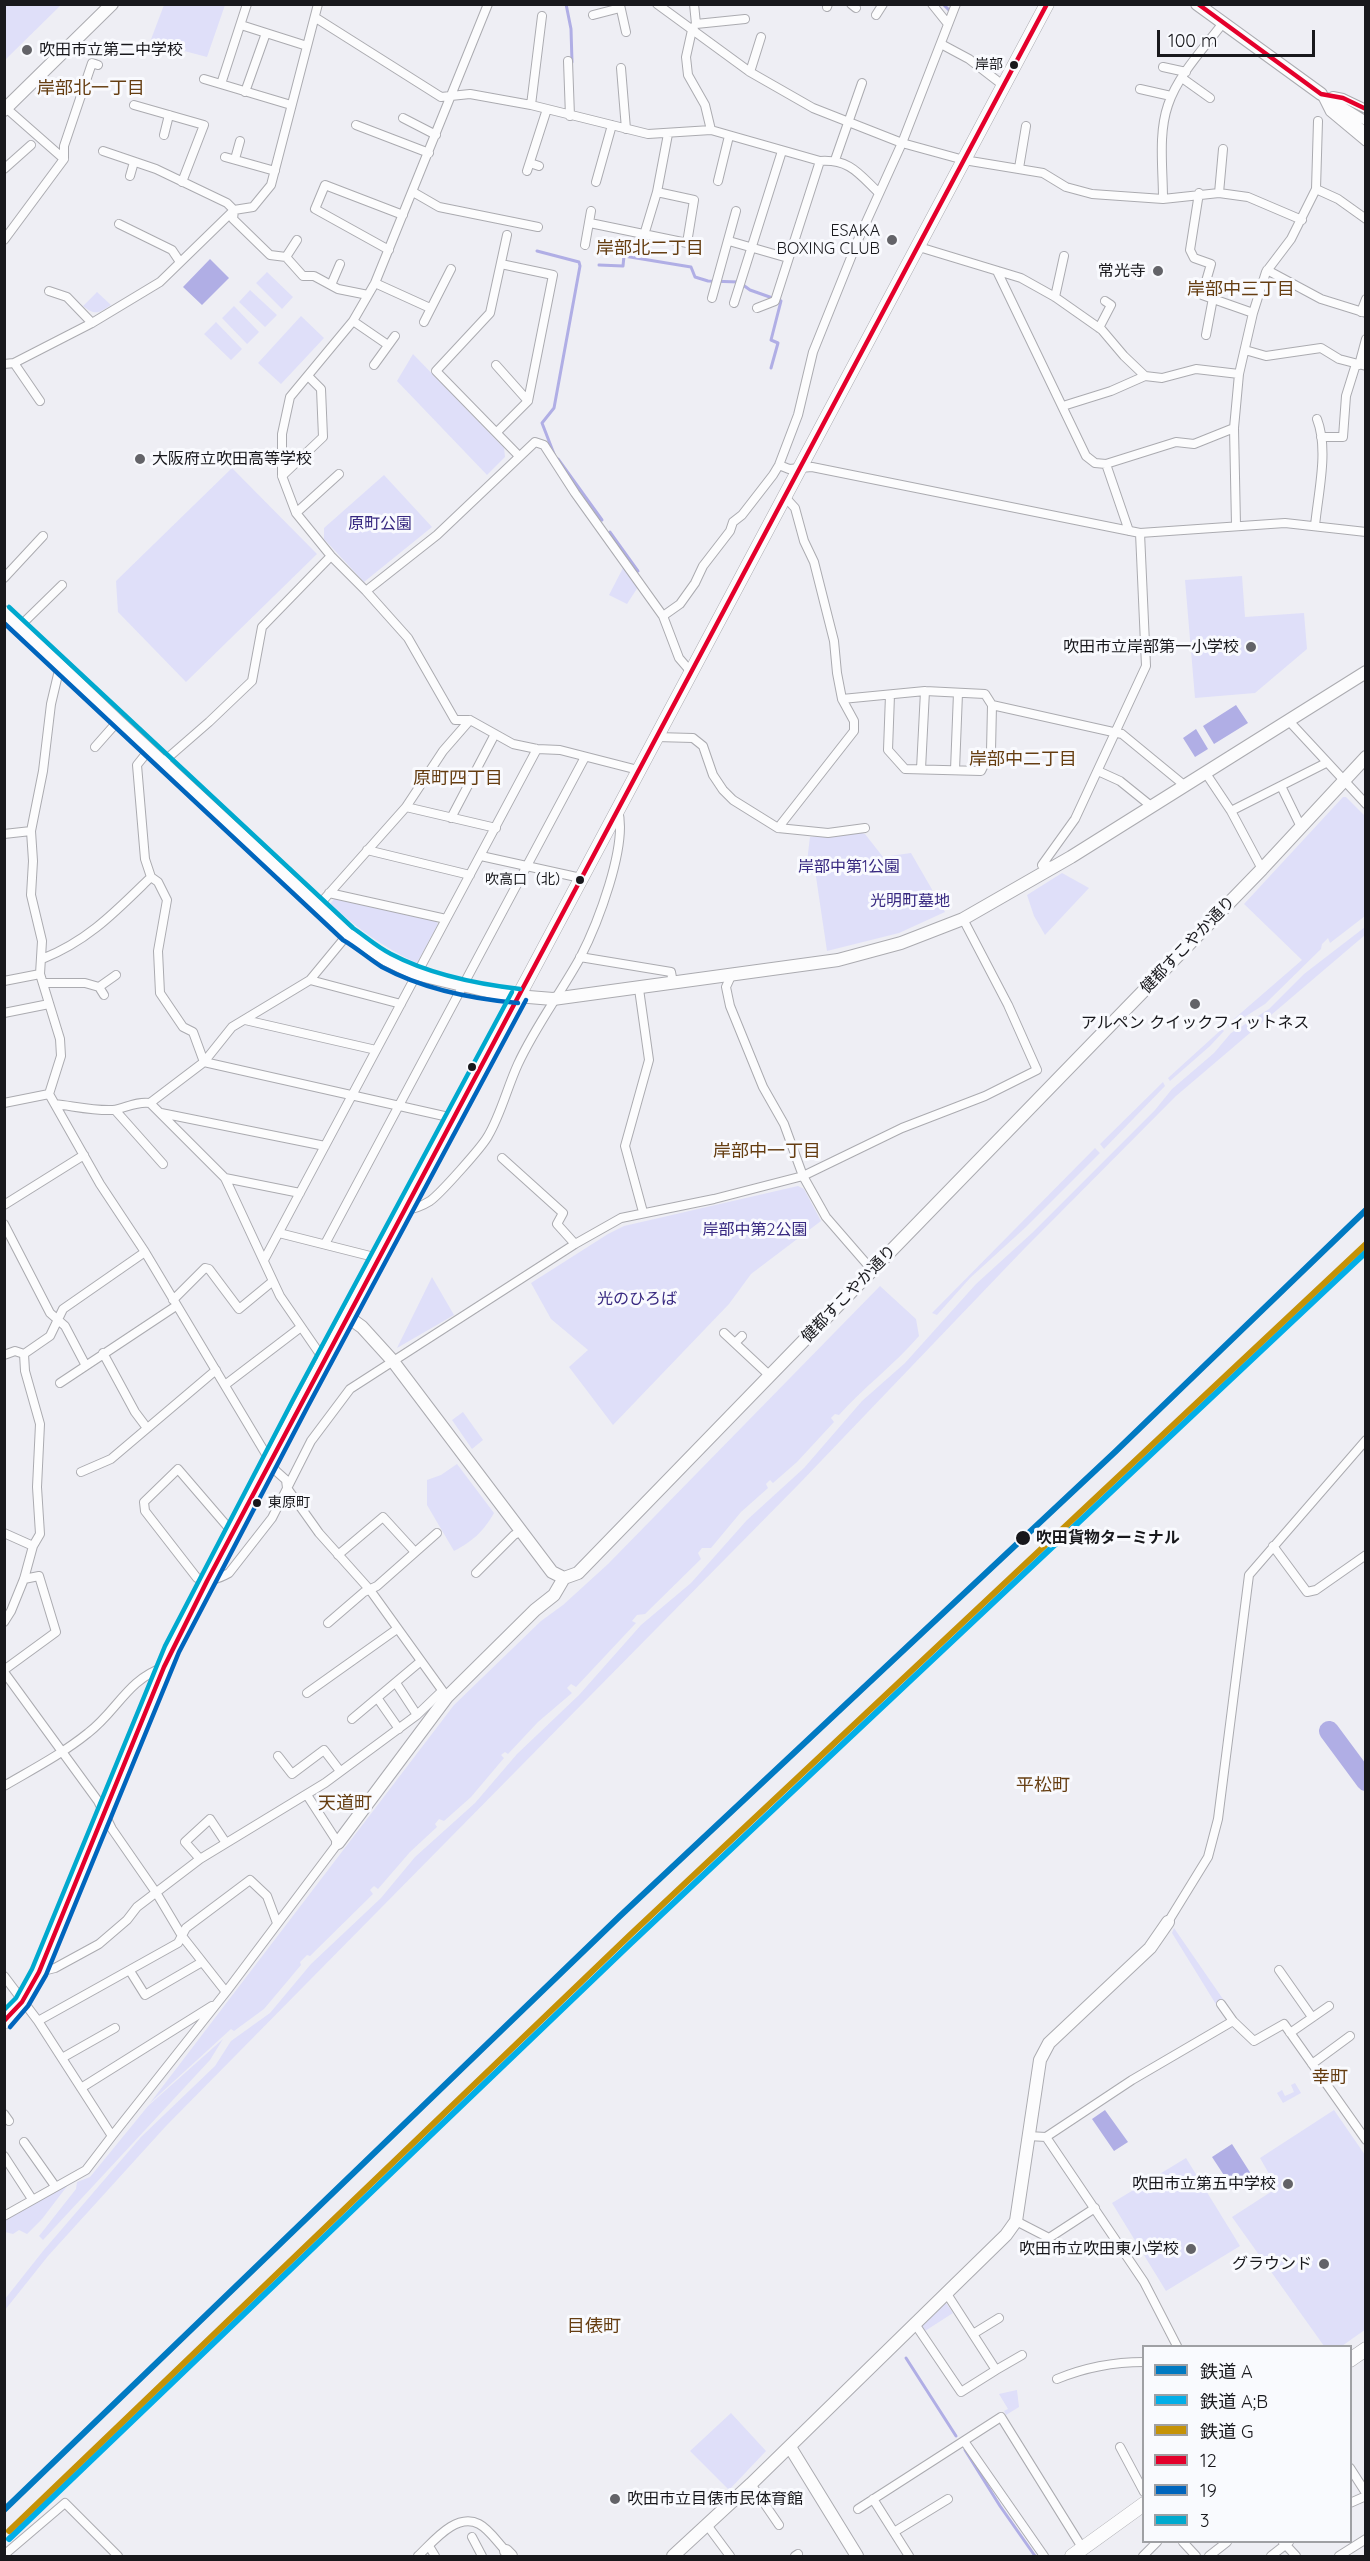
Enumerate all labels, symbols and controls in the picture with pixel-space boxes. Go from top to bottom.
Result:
scale bar [1160,18,1318,56]
text: 100 m [1168,29,1217,52]
place label: 吹田市立第二中学校 [39,40,183,60]
marker: 吹田市立第二中学校 [20,43,34,57]
place label: 岸部 [975,57,1003,73]
marker: 岸部 [1008,59,1020,71]
district label: 岸部北一丁目 [37,78,145,100]
place label: ESAKA BOXING CLUB [777,221,880,259]
marker: ESAKA BOXING CLUB [885,233,899,247]
district label: 岸部北二丁目 [596,238,704,260]
place label: 常光寺 [1098,261,1146,281]
marker: 常光寺 [1151,264,1165,278]
district label: 岸部中三丁目 [1187,279,1295,301]
place label: 大阪府立吹田高等学校 [152,449,312,469]
marker: 大阪府立吹田高等学校 [133,452,147,466]
park label: 原町公園 [348,514,412,534]
place label: 吹田市立岸部第一小学校 [1063,637,1239,657]
marker: 吹田市立岸部第一小学校 [1244,640,1258,654]
district label: 岸部中二丁目 [969,749,1077,771]
district label: 原町四丁目 [413,768,503,790]
park label: 岸部中第1公園 [798,857,900,877]
place label: 吹高口（北） [485,872,569,888]
marker: 吹高口（北） [574,874,586,886]
park label: 光明町墓地 [870,891,950,911]
street label: 健都すこやか通り [1137,892,1239,998]
marker: アルペン クイックフィットネス [1188,997,1202,1011]
place label: アルペン クイックフィットネス [1081,1013,1309,1033]
unlabelled marker [466,1061,478,1073]
district label: 岸部中一丁目 [713,1141,821,1163]
park label: 岸部中第2公園 [703,1220,807,1240]
street label: 健都すこやか通り [798,1241,900,1347]
park label: 光のひろば [597,1289,677,1309]
place label: 東原町 [268,1495,310,1511]
marker: 東原町 [251,1497,263,1509]
place label: 吹田貨物ターミナル [1036,1528,1180,1548]
marker: 吹田貨物ターミナル [1014,1529,1032,1547]
district label: 平松町 [1016,1775,1070,1797]
district label: 天道町 [318,1793,372,1815]
district label: 幸町 [1312,2067,1348,2089]
place label: 吹田市立第五中学校 [1132,2174,1276,2194]
marker: 吹田市立第五中学校 [1281,2177,1295,2191]
place label: 吹田市立吹田東小学校 [1019,2239,1179,2259]
marker: 吹田市立吹田東小学校 [1184,2242,1198,2256]
place label: グラウンド [1232,2254,1312,2274]
marker: グラウンド [1317,2257,1331,2271]
district label: 目俵町 [567,2316,621,2338]
legend [1142,2345,1352,2543]
text: 鉄道 A [1200,2360,1253,2383]
text: 鉄道 A;B [1200,2390,1268,2413]
text: 鉄道 G [1200,2420,1253,2443]
text: 12 [1200,2449,1217,2472]
text: 19 [1200,2479,1217,2502]
place label: 吹田市立目俵市民体育館 [627,2489,803,2509]
marker: 吹田市立目俵市民体育館 [608,2492,622,2506]
text: 3 [1200,2509,1209,2532]

